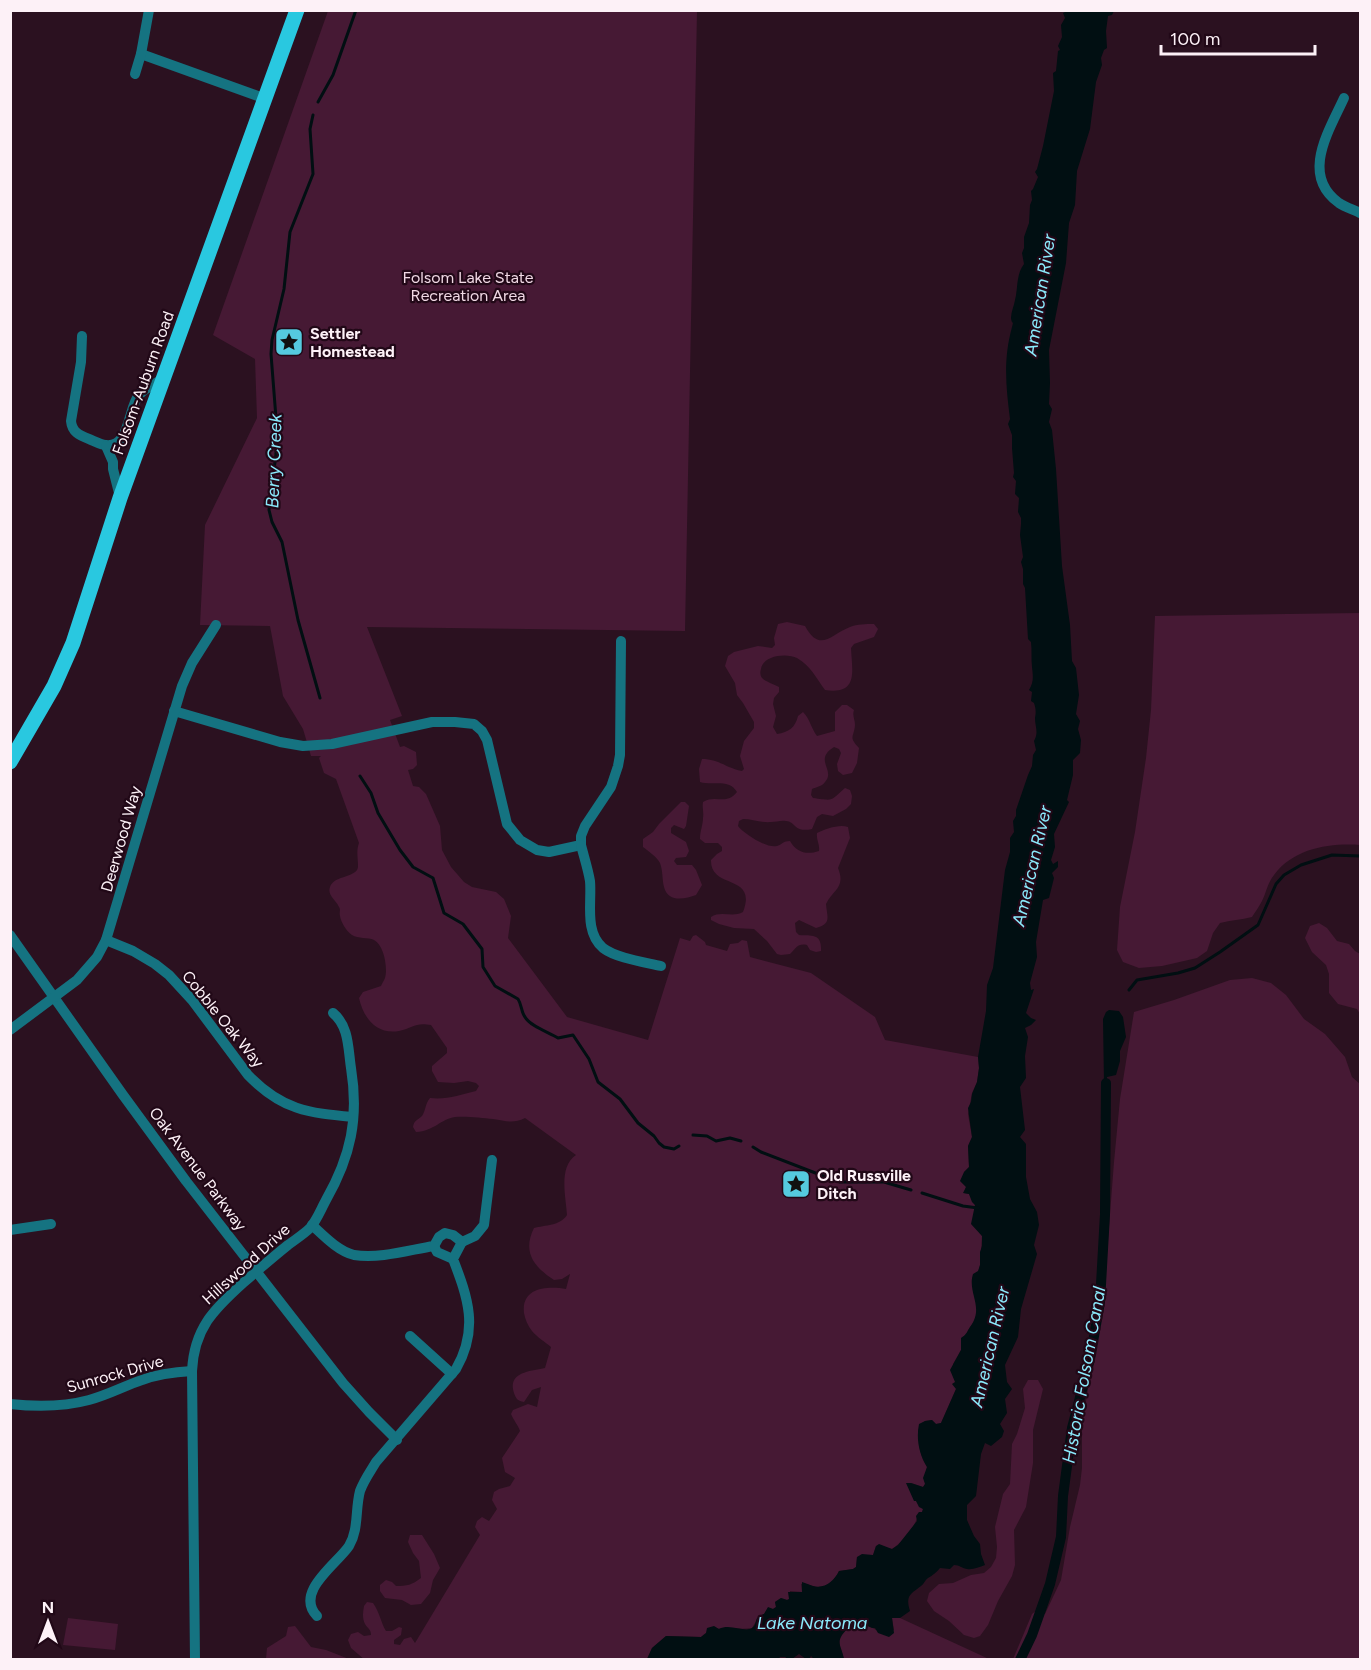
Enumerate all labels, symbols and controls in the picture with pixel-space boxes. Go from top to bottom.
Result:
scale bar [1161,18,1316,56]
text: 100 m [1170,28,1220,50]
water label: American River [1019,232,1061,359]
park label: Folsom Lake State Recreation Area [402,268,534,305]
street label: Folsom-Auburn Road [108,309,178,457]
place label: Settler Homestead [310,324,395,361]
place icon: Settler Homestead [273,326,305,358]
water label: Berry Creek [261,412,287,509]
street label: Deerwood Way [97,783,145,894]
water label: American River [1007,803,1057,929]
street label: Cobble Oak Way [178,967,268,1072]
street label: Oak Avenue Parkway [145,1104,251,1235]
place label: Old Russville Ditch [817,1166,911,1203]
place icon: Old Russville Ditch [780,1168,812,1200]
street label: Hillswood Drive [198,1219,294,1308]
water label: American River [965,1284,1015,1410]
water label: Historic Folsom Canal [1058,1284,1111,1465]
street label: Sunrock Drive [64,1351,166,1397]
north arrow [18,1592,78,1652]
text: N [42,1598,54,1617]
water label: Lake Natoma [757,1612,868,1634]

